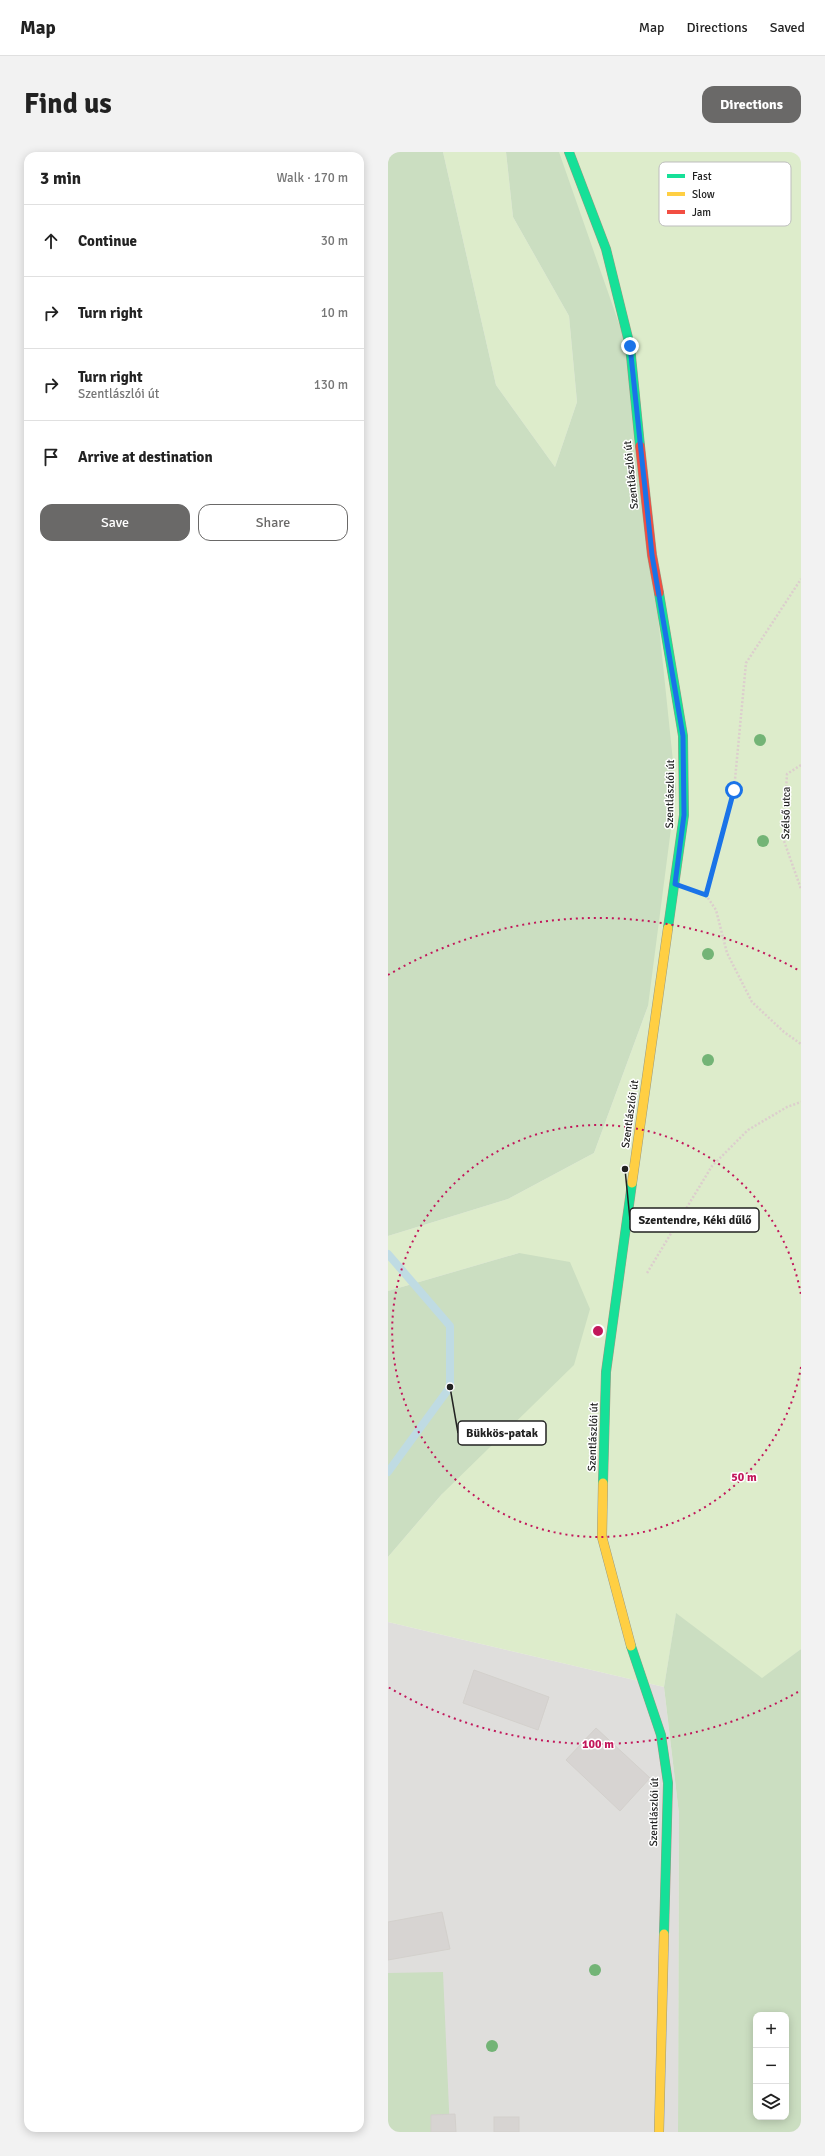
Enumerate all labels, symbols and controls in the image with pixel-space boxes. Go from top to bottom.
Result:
text: Map [20,16,56,40]
text: Map [639,19,665,36]
text: Directions [687,19,748,36]
text: Saved [770,19,805,36]
button: Directions [702,86,801,123]
text: Find us [24,87,112,121]
legend [659,162,791,226]
text: 3 min [40,168,81,189]
text: Walk · 170 m [277,170,348,186]
text: Fast [692,170,712,183]
text: Slow [692,188,715,201]
text: Jam [692,206,711,219]
icon: ahead [40,230,62,252]
text: Continue [78,232,137,250]
text: 30 m [321,233,348,249]
icon: right [40,302,62,324]
text: Turn right [78,304,143,322]
text: 10 m [321,305,348,321]
route end [621,337,639,355]
text: Turn right [78,368,143,386]
icon: right [40,374,62,396]
text: 130 m [314,377,348,393]
text: Szentlászlói út [78,386,159,402]
street label: Szentlászlói út [621,440,641,510]
icon: arrive [40,446,62,468]
text: Arrive at destination [78,448,213,466]
button: Save [40,504,190,541]
button: Share [198,504,348,541]
street label: Szentlászlói út [663,759,677,829]
route start [725,781,743,799]
street label: Szélső utca [779,786,793,840]
street label: Szentlászlói út [619,1079,641,1149]
callout: Szentendre, Kéki dűlő [630,1208,759,1232]
text: Szentendre, Kéki dűlő [638,1213,752,1228]
centre of rings [591,1324,605,1338]
street label: Szentlászlói út [585,1402,601,1472]
callout: Bükkös-patak [458,1421,546,1445]
text: Bükkös-patak [466,1426,539,1441]
text: 50 m [731,1470,757,1485]
text: 100 m [582,1737,614,1752]
street label: Szentlászlói út [647,1777,661,1847]
map controls [753,2012,789,2120]
button: + [753,2012,789,2048]
button: − [753,2048,789,2084]
button: layers [753,2084,789,2120]

